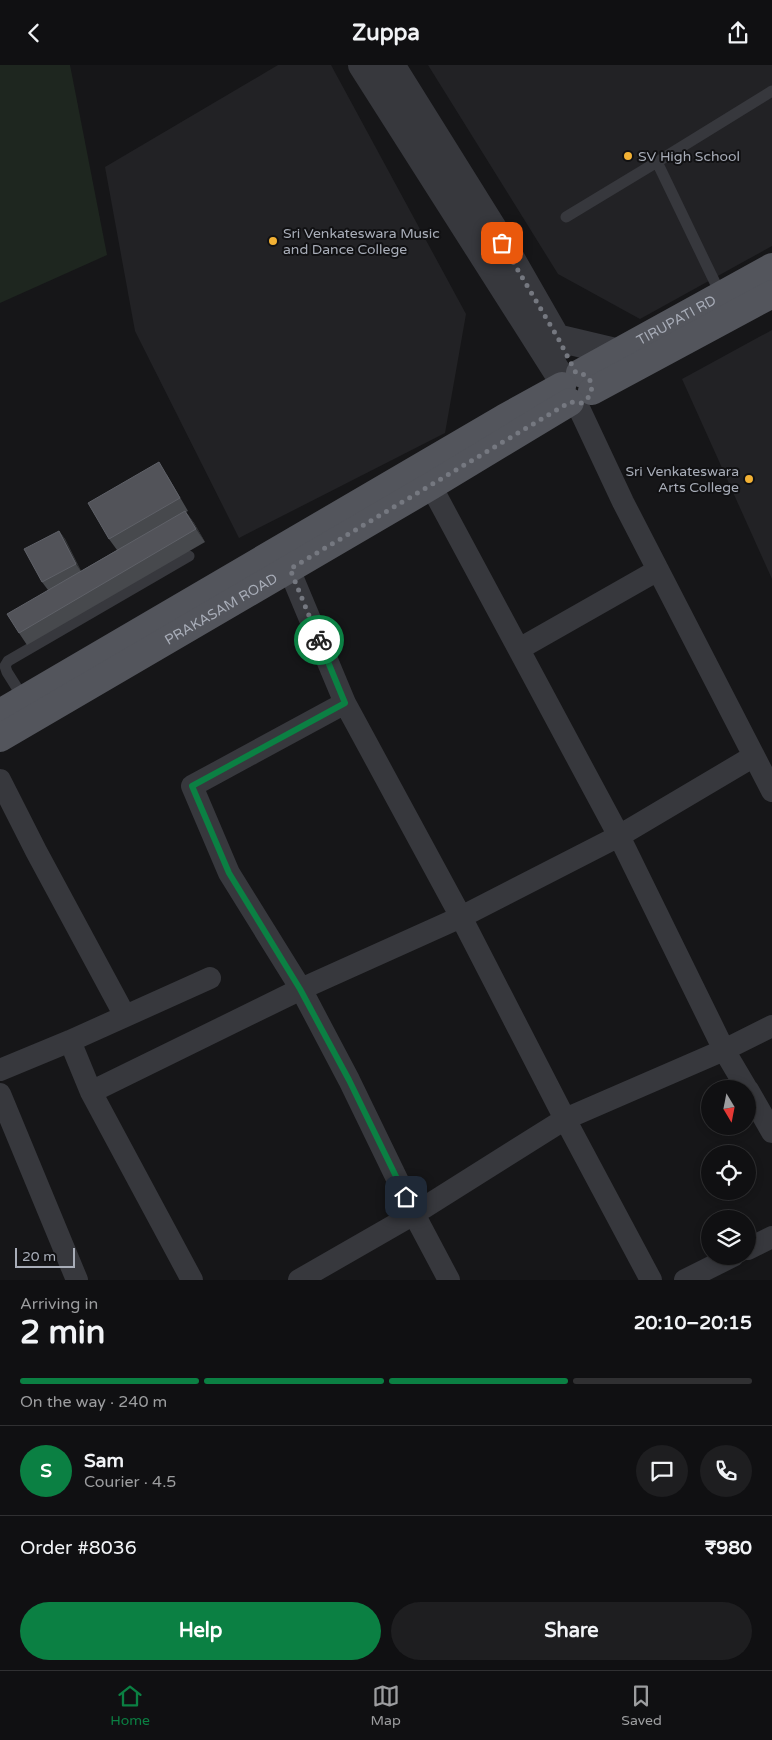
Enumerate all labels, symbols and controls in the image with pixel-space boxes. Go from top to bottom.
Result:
icon: back [20,19,48,47]
icon: share [724,19,752,47]
text: Zuppa [352,20,420,46]
place label: SV High School [638,148,740,165]
marker: SV High School [622,150,634,162]
pin [481,222,523,264]
place label: Sri Venkateswara Music and Dance College [283,225,440,258]
icon: bag [488,229,516,257]
marker: Sri Venkateswara Music and Dance College [267,235,279,247]
street label: TIRUPATI RD [634,292,719,349]
place label: Sri Venkateswara Arts College [625,463,739,496]
marker: Sri Venkateswara Arts College [743,473,755,485]
street label: PRAKASAM ROAD [162,570,281,649]
courier [294,615,344,665]
icon: bike [305,626,333,654]
north arrow [701,1080,756,1135]
map controls [701,1080,756,1265]
button: locate [701,1145,756,1200]
pin [385,1176,427,1218]
icon: home [392,1183,420,1211]
button: layers [701,1210,756,1265]
scale bar [15,1245,75,1268]
text: 20 m [22,1248,56,1265]
text: Arriving in [20,1294,98,1314]
text: 20:10–20:15 [634,1312,752,1334]
text: 2 min [20,1314,105,1352]
text: On the way · 240 m [20,1392,167,1412]
button: chat [636,1445,688,1497]
button: phone [700,1445,752,1497]
text: Sam [84,1450,124,1472]
text: S [40,1460,52,1482]
text: Courier · 4.5 [84,1472,176,1492]
text: Order #8036 [20,1537,137,1559]
text: ₹980 [705,1537,752,1559]
button: Help [20,1602,381,1660]
button: Share [391,1602,752,1660]
tab: Home [110,1682,150,1729]
tab: Map [370,1682,401,1729]
tab: Saved [621,1682,662,1729]

